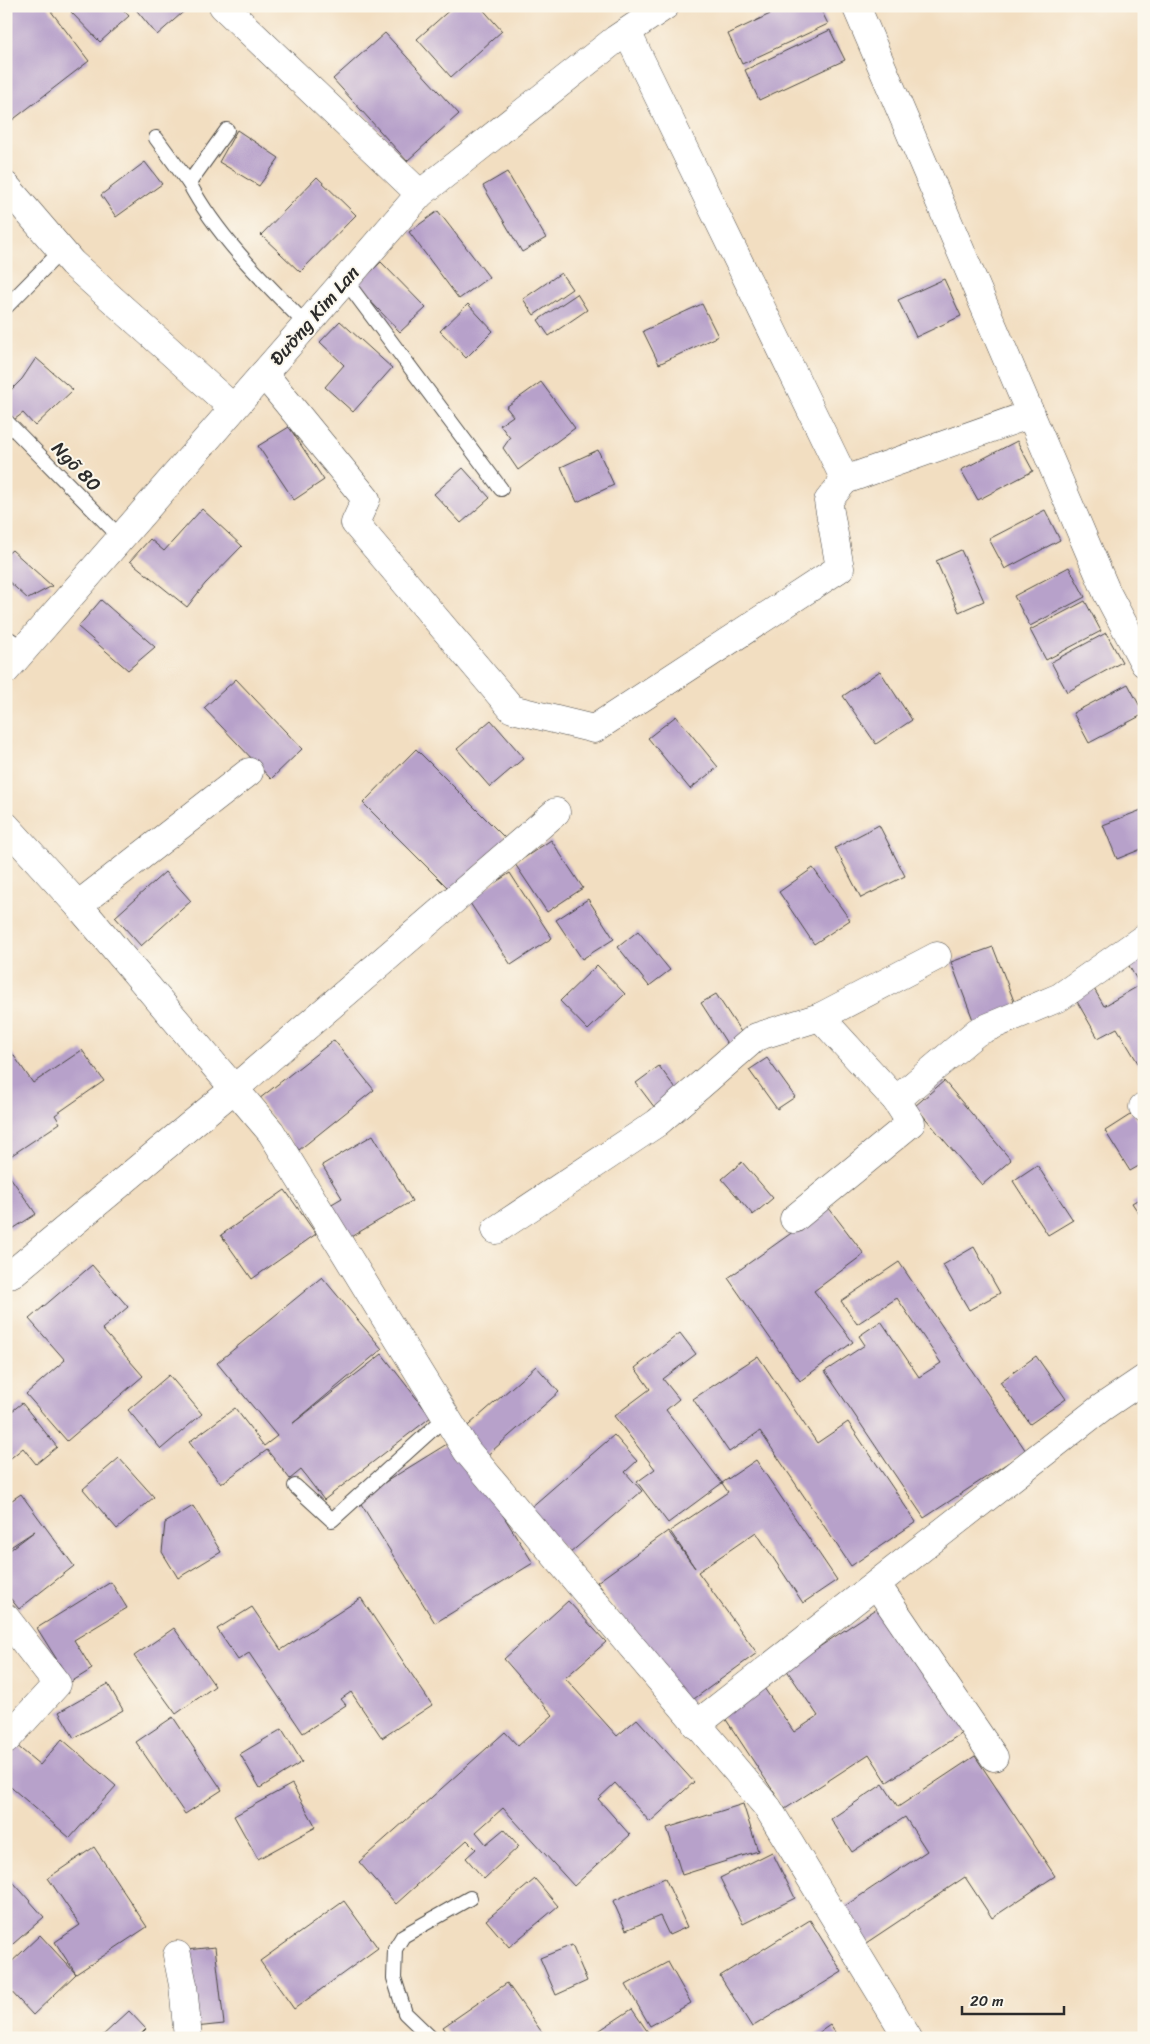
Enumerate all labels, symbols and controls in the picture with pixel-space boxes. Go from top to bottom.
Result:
street label: Đường Kim Lan [261,258,368,373]
street label: Ngõ 80 [44,433,110,500]
scale bar [962,1984,1065,2016]
text: 20 m [970,1988,1004,2014]

